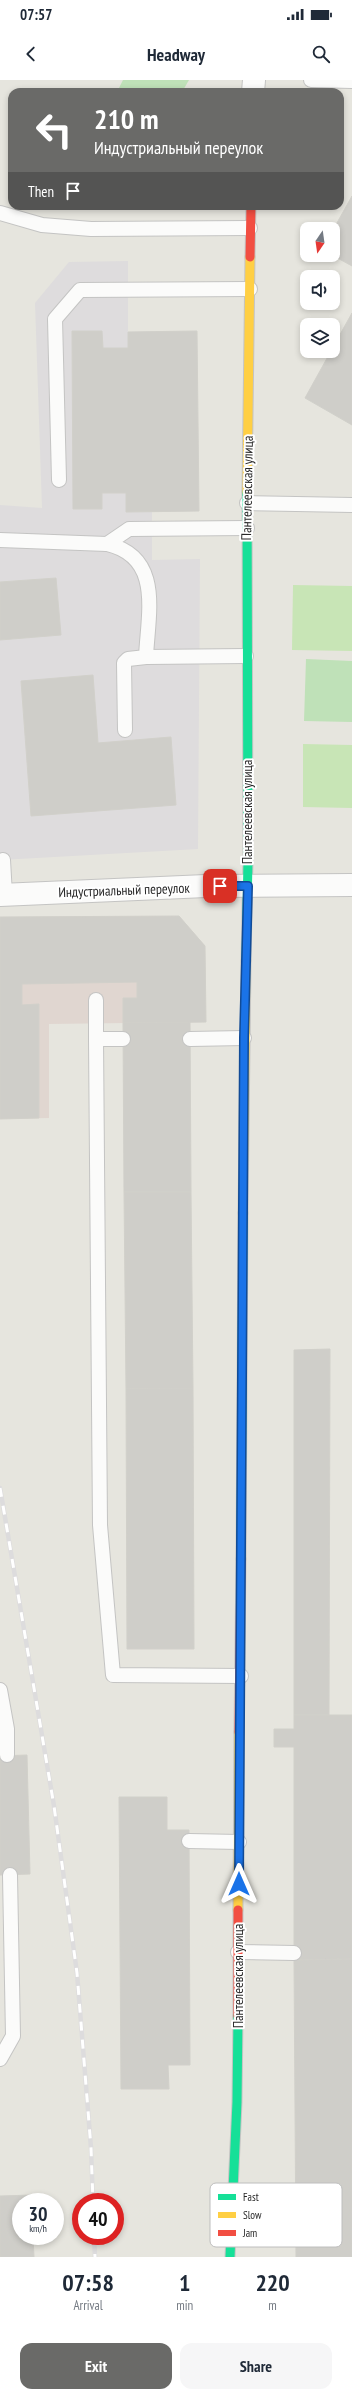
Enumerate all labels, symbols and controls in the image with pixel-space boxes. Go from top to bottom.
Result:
text: 07:57 [20,5,52,24]
icon: back [20,43,42,65]
text: Headway [147,43,205,66]
icon: search [310,43,332,65]
text: 210 m [94,100,158,137]
icon: left [28,104,80,156]
text: Индустриальный переулок [94,136,263,159]
icon: arrive [62,180,84,202]
text: Then [28,182,54,201]
north arrow [300,222,340,262]
map controls [300,222,340,358]
button: sound [300,270,340,310]
button: layers [300,318,340,358]
street label: Пантелеевская улица [237,435,257,541]
street label: Пантелеевская улица [238,760,256,864]
pin [203,869,237,903]
icon: arrive [209,875,231,897]
street label: Индустриальный переулок [58,879,191,901]
position arrow [218,1863,260,1905]
street label: Пантелеевская улица [229,1924,247,2028]
legend [210,2183,342,2247]
text: Fast [243,2190,259,2204]
speed limit sign: 40 [72,2193,124,2245]
text: 30 [28,2201,48,2227]
text: Slow [243,2208,262,2222]
text: km/h [29,2222,47,2235]
text: Jam [242,2226,257,2240]
text: 07:58 [62,2267,114,2298]
text: 1 [179,2267,190,2298]
text: 220 [255,2267,290,2298]
text: Arrival [73,2297,103,2314]
text: min [176,2297,193,2314]
text: m [268,2297,277,2314]
button: Exit [20,2343,172,2389]
button: Share [180,2343,332,2389]

